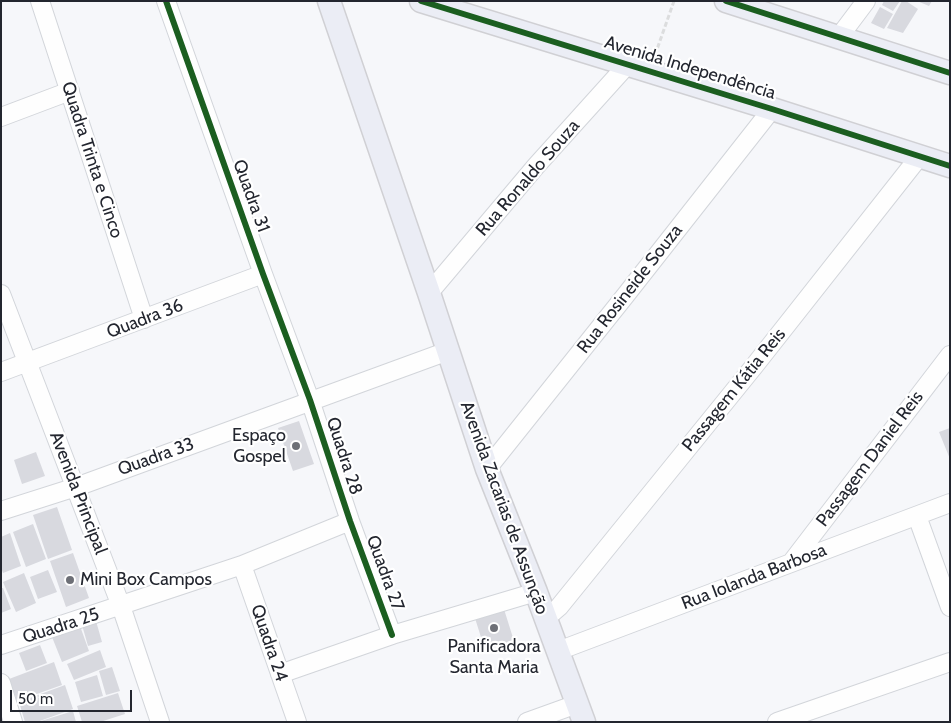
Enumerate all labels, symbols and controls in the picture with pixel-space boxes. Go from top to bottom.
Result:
street label: Avenida Independência [602,32,778,104]
street label: Quadra Trinta e Cinco [57,79,127,241]
street label: Rua Ronaldo Souza [472,115,584,241]
street label: Quadra 31 [228,157,274,235]
street label: Rua Rosineide Souza [573,220,687,358]
street label: Quadra 36 [104,295,186,343]
street label: Passagem Kátia Reis [678,324,790,456]
street label: Passagem Daniel Reis [812,387,928,531]
street label: Avenida Zacarias de Assunção [455,399,553,617]
street label: Quadra 28 [321,414,367,498]
place label: Espaço Gospel [232,425,286,468]
street label: Avenida Principal [45,429,111,557]
street label: Quadra 33 [115,433,197,481]
marker: Espaço Gospel [290,440,302,452]
street label: Quadra 27 [361,532,409,614]
street label: Rua Iolanda Barbosa [678,539,830,615]
place label: Mini Box Campos [80,569,212,591]
marker: Mini Box Campos [64,574,76,586]
street label: Quadra 24 [246,602,292,684]
street label: Quadra 25 [20,603,102,649]
marker: Panificadora Santa Maria [488,622,500,634]
place label: Panificadora Santa Maria [447,636,541,679]
scale bar [12,680,135,712]
text: 50 m [18,690,53,708]

